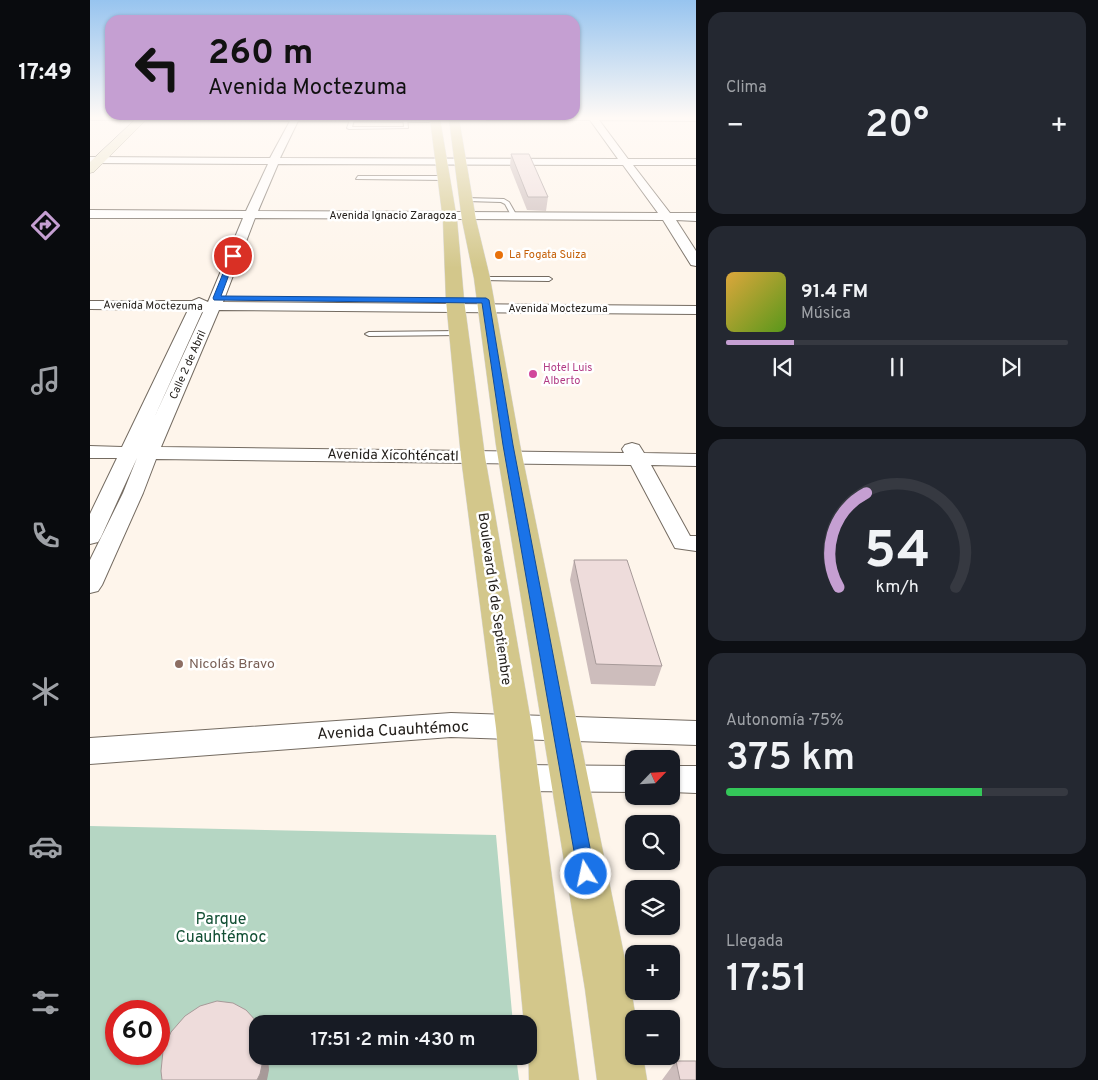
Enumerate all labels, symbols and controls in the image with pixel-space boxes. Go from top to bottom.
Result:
text: 260 m [208,32,313,76]
icon: left [125,35,190,100]
text: 17:49 [18,60,72,87]
text: Avenida Moctezuma [208,75,407,102]
text: Clima [726,78,767,98]
text: 20° [865,102,929,151]
text: − [726,109,744,145]
text: + [1050,109,1068,145]
icon: directions [28,208,63,243]
street label: Avenida Ignacio Zaragoza [329,209,457,223]
pin [212,235,254,277]
icon: arrive [219,242,247,270]
place label: La Fogata Suiza [509,248,587,262]
marker: La Fogata Suiza [493,249,505,261]
text: 91.4 FM [801,280,868,304]
street label: Avenida Moctezuma [103,298,203,314]
street label: Avenida Moctezuma [508,302,608,316]
text: Música [801,304,851,324]
street label: Calle 2 de Abril [167,328,209,402]
icon: previous [769,353,797,381]
icon: pause [883,353,911,381]
icon: next [997,353,1025,381]
place label: Hotel Luis Alberto [543,361,592,388]
icon: music [28,363,63,398]
marker: Hotel Luis Alberto [527,368,539,380]
street label: Avenida Xicohténcatl [327,446,459,466]
street label: Boulevard 16 de Septiembre [473,512,515,686]
icon: phone [28,518,63,553]
text: 54 [864,520,930,586]
text: km/h [875,576,919,599]
place label: Nicolás Bravo [189,656,275,673]
marker: Nicolás Bravo [173,658,185,670]
icon: climate [28,674,63,709]
text: Autonomía · 75% [726,711,844,731]
street label: Avenida Cuauhtémoc [316,717,470,745]
text: 375 km [726,735,855,784]
north arrow [625,750,680,805]
map controls [625,750,680,1065]
button: search [625,815,680,870]
icon: car [28,829,63,864]
position arrow [559,847,611,899]
button: layers [625,880,680,935]
park label: Parque Cuauhtémoc [175,910,267,948]
text: Llegada [726,932,783,952]
button: + [625,945,680,1000]
text: 17:51 [726,956,808,1005]
icon: filters [28,985,63,1020]
speed limit sign: 60 [105,1000,170,1065]
button: − [625,1010,680,1065]
text: 17:51 · 2 min · 430 m [310,1028,476,1052]

